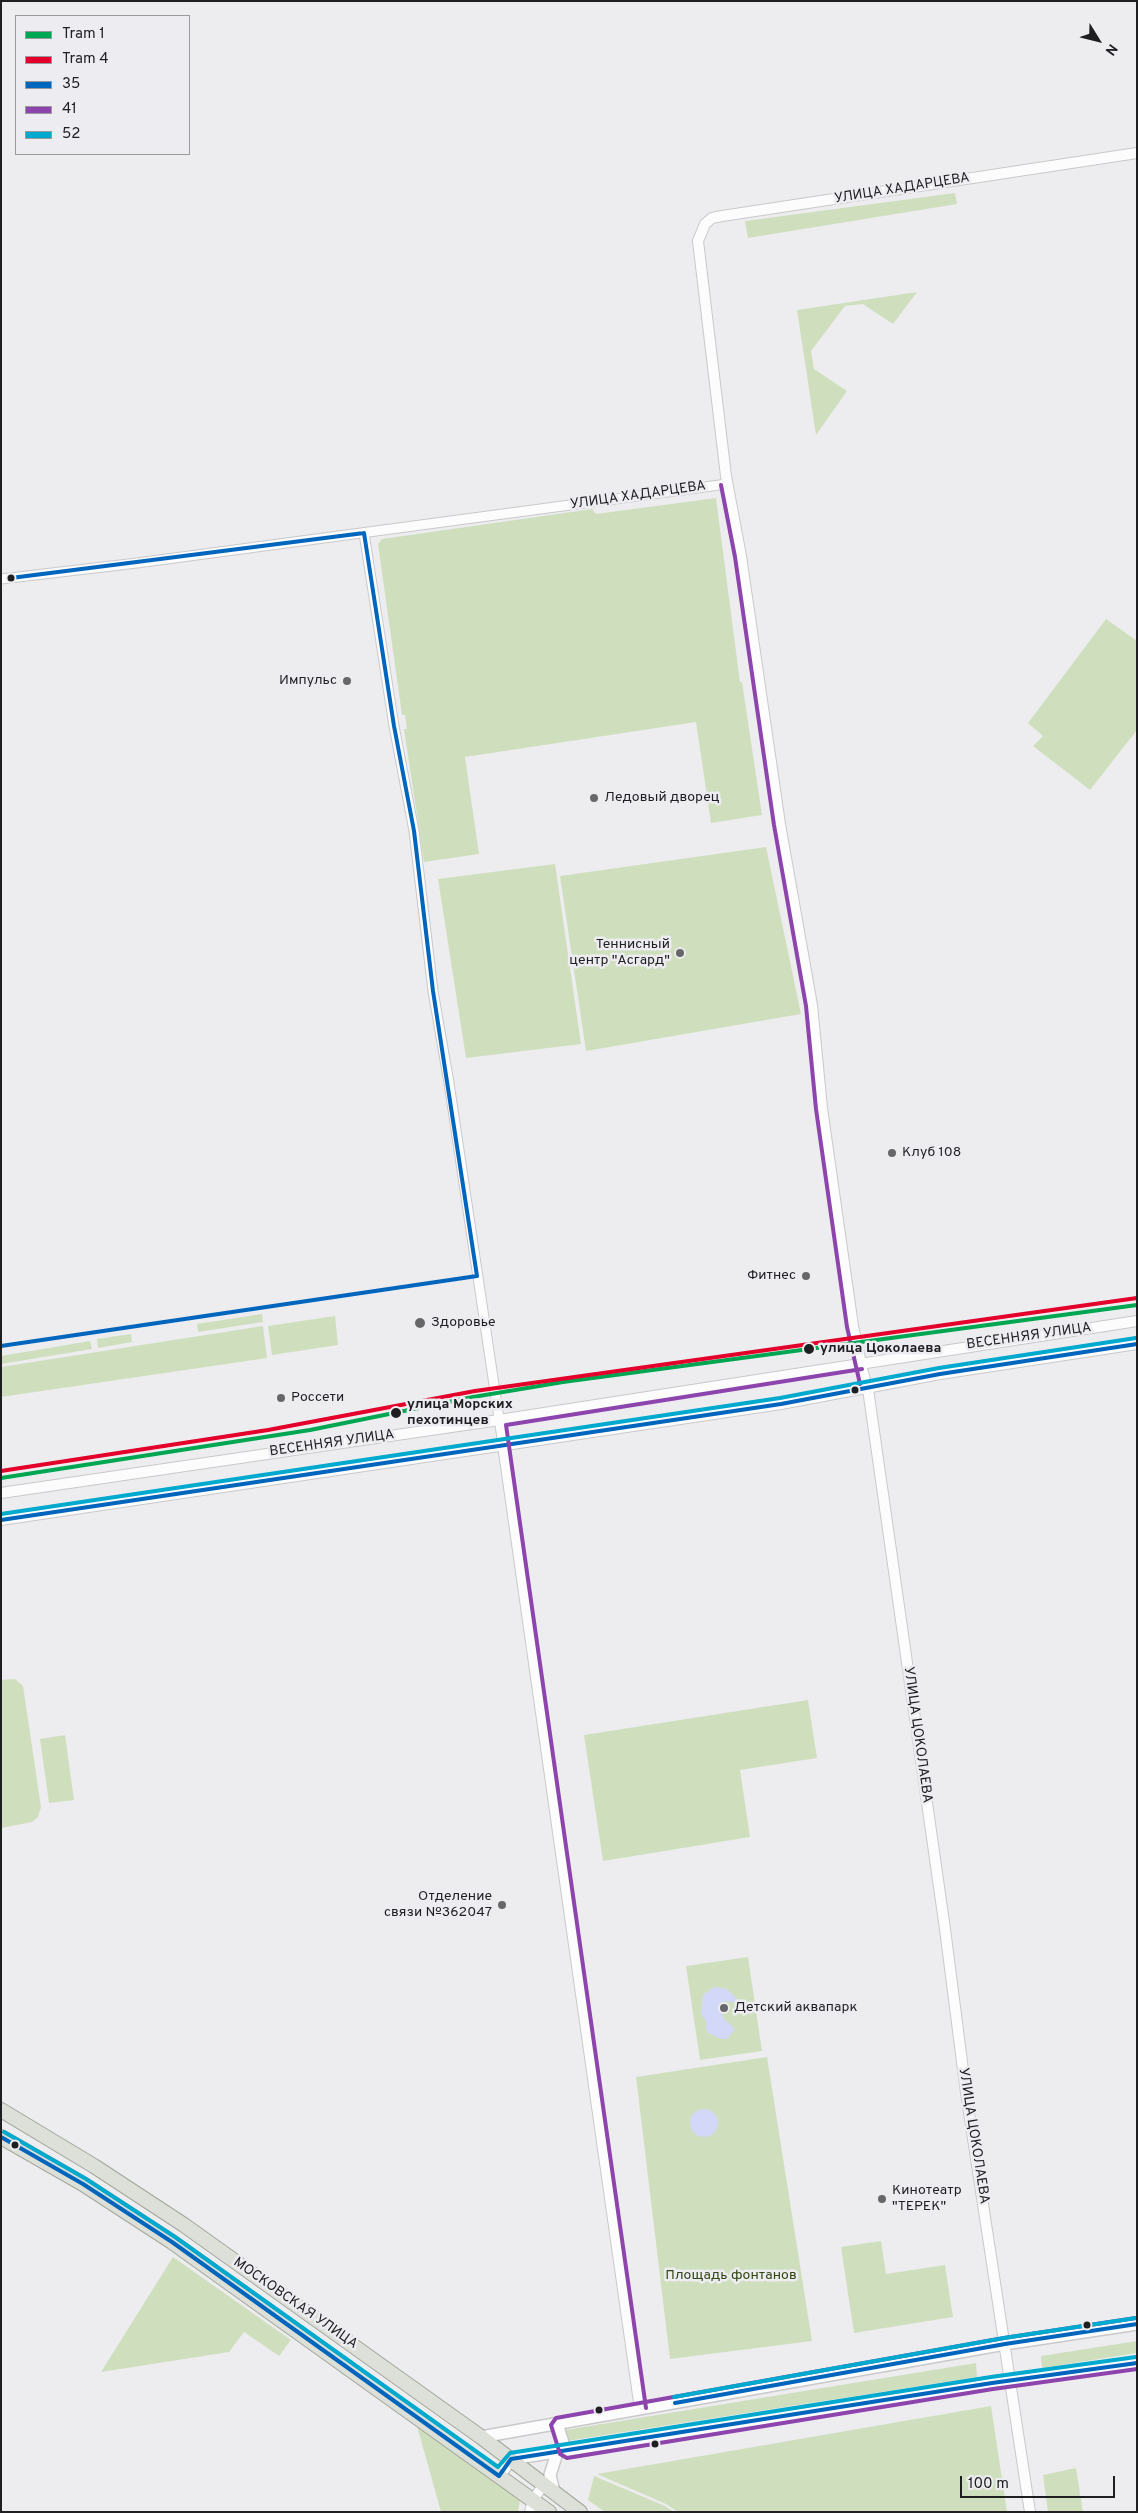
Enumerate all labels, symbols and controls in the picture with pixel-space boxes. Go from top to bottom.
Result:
legend [15,15,190,155]
north arrow [1073,15,1123,65]
text: Tram 1 [62,25,105,44]
text: N [1101,40,1120,58]
text: Tram 4 [62,50,109,69]
text: 35 [62,75,80,94]
text: 41 [62,100,77,119]
text: 52 [62,125,80,144]
street label: УЛИЦА ХАДАРЦЕВА [833,170,971,208]
street label: УЛИЦА ХАДАРЦЕВА [569,478,707,514]
unlabelled marker [6,573,16,583]
place label: Импульс [279,673,337,689]
marker: Импульс [341,675,353,687]
place label: Ледовый дворец [604,790,719,806]
marker: Ледовый дворец [588,792,600,804]
place label: Теннисный центр "Асгард" [569,937,670,970]
marker: Теннисный центр "Асгард" [674,947,686,959]
place label: Клуб 108 [902,1145,961,1161]
marker: Клуб 108 [886,1147,898,1159]
place label: Фитнес [747,1268,796,1284]
marker: Фитнес [800,1270,812,1282]
place label: Здоровье [431,1315,496,1331]
marker: Здоровье [413,1316,427,1330]
street label: ВЕСЕННЯЯ УЛИЦА [966,1320,1092,1354]
place label: улица Цоколаева [820,1341,941,1357]
marker: улица Цоколаева [802,1342,816,1356]
unlabelled marker [850,1385,860,1395]
place label: Россети [291,1390,344,1406]
marker: Россети [275,1392,287,1404]
place label: улица Морских пехотинцев [407,1397,513,1430]
marker: улица Морских пехотинцев [389,1406,403,1420]
street label: ВЕСЕННЯЯ УЛИЦА [269,1427,395,1461]
street label: УЛИЦА ЦОКОЛАЕВА [899,1666,935,1804]
place label: Отделение связи №362047 [384,1889,492,1921]
marker: Отделение связи №362047 [496,1899,508,1911]
place label: Детский аквапарк [734,2000,857,2016]
marker: Детский аквапарк [718,2002,730,2014]
street label: УЛИЦА ЦОКОЛАЕВА [954,2067,992,2205]
unlabelled marker [10,2140,20,2150]
place label: Кинотеатр "ТЕРЕК" [892,2183,962,2216]
marker: Кинотеатр "ТЕРЕК" [876,2193,888,2205]
street label: МОСКОВСКАЯ УЛИЦА [230,2255,360,2353]
park label: Площадь фонтанов [665,2268,797,2284]
unlabelled marker [1082,2320,1092,2330]
unlabelled marker [594,2405,604,2415]
unlabelled marker [650,2439,660,2449]
scale bar [963,2466,1118,2498]
text: 100 m [968,2475,1009,2494]

